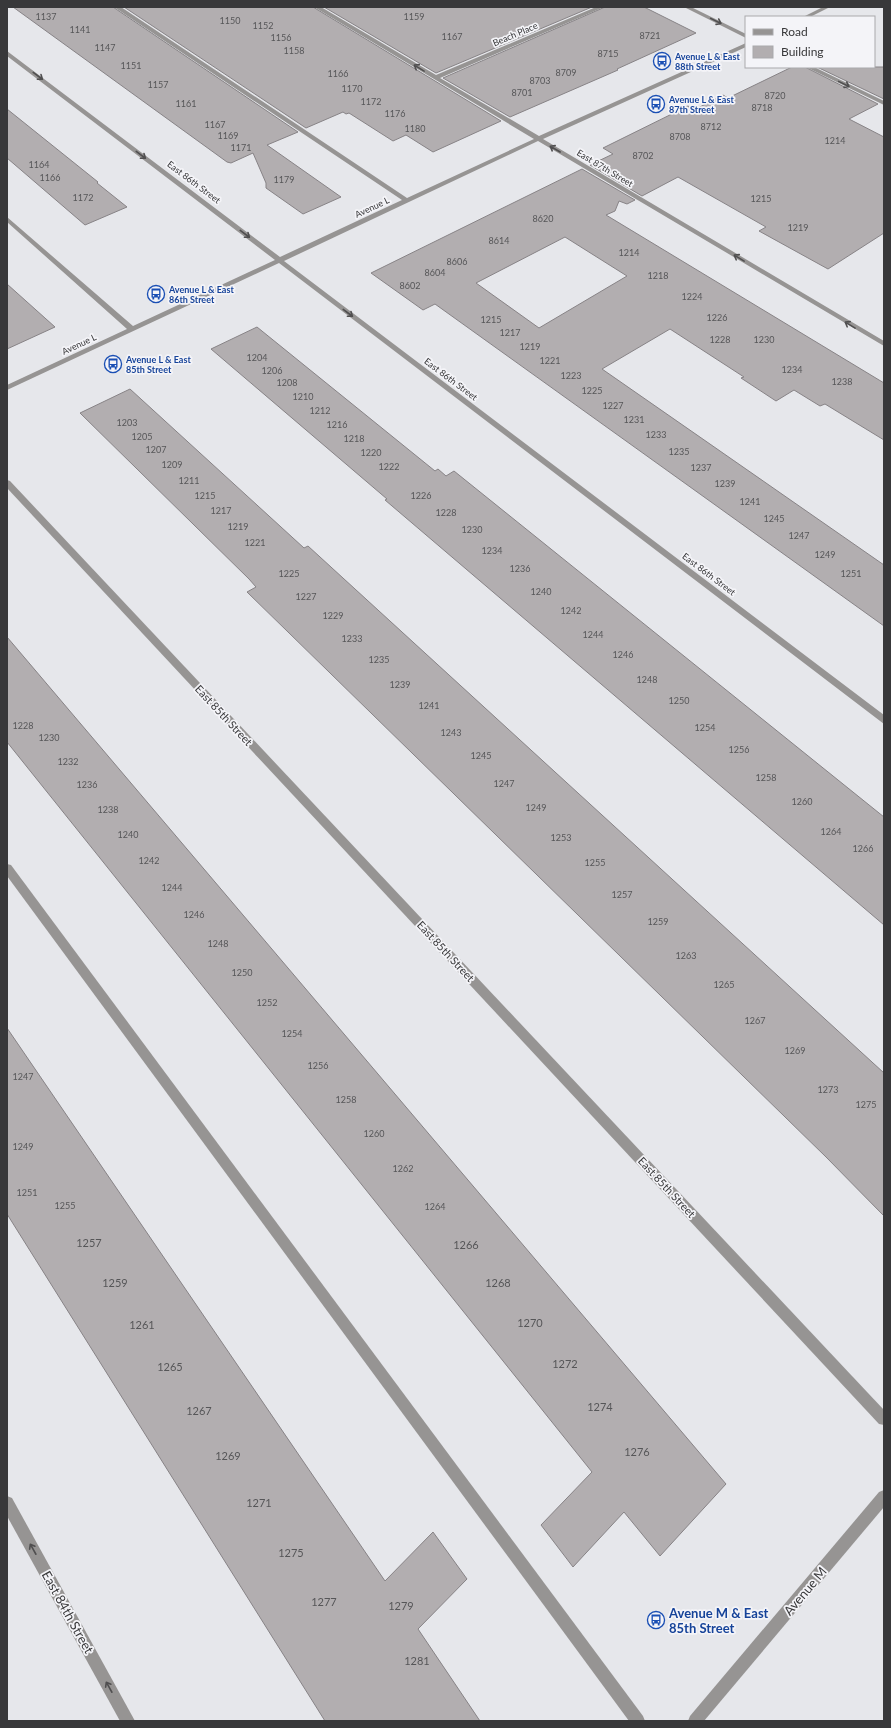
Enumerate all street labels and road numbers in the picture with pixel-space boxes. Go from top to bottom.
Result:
street label: Beach Place [491,20,539,48]
street label: East 87th Street [575,147,636,190]
street label: East 86th Street [165,158,223,206]
street label: Avenue L [353,194,391,220]
street label: Avenue L [60,331,98,357]
street label: East 86th Street [422,355,480,403]
street label: East 86th Street [680,550,738,598]
street label: East 85th Street [193,682,255,748]
street label: East 85th Street [415,918,477,984]
street label: East 85th Street [636,1154,698,1220]
street label: Avenue M [780,1563,830,1619]
street label: East 84th Street [39,1568,97,1656]

